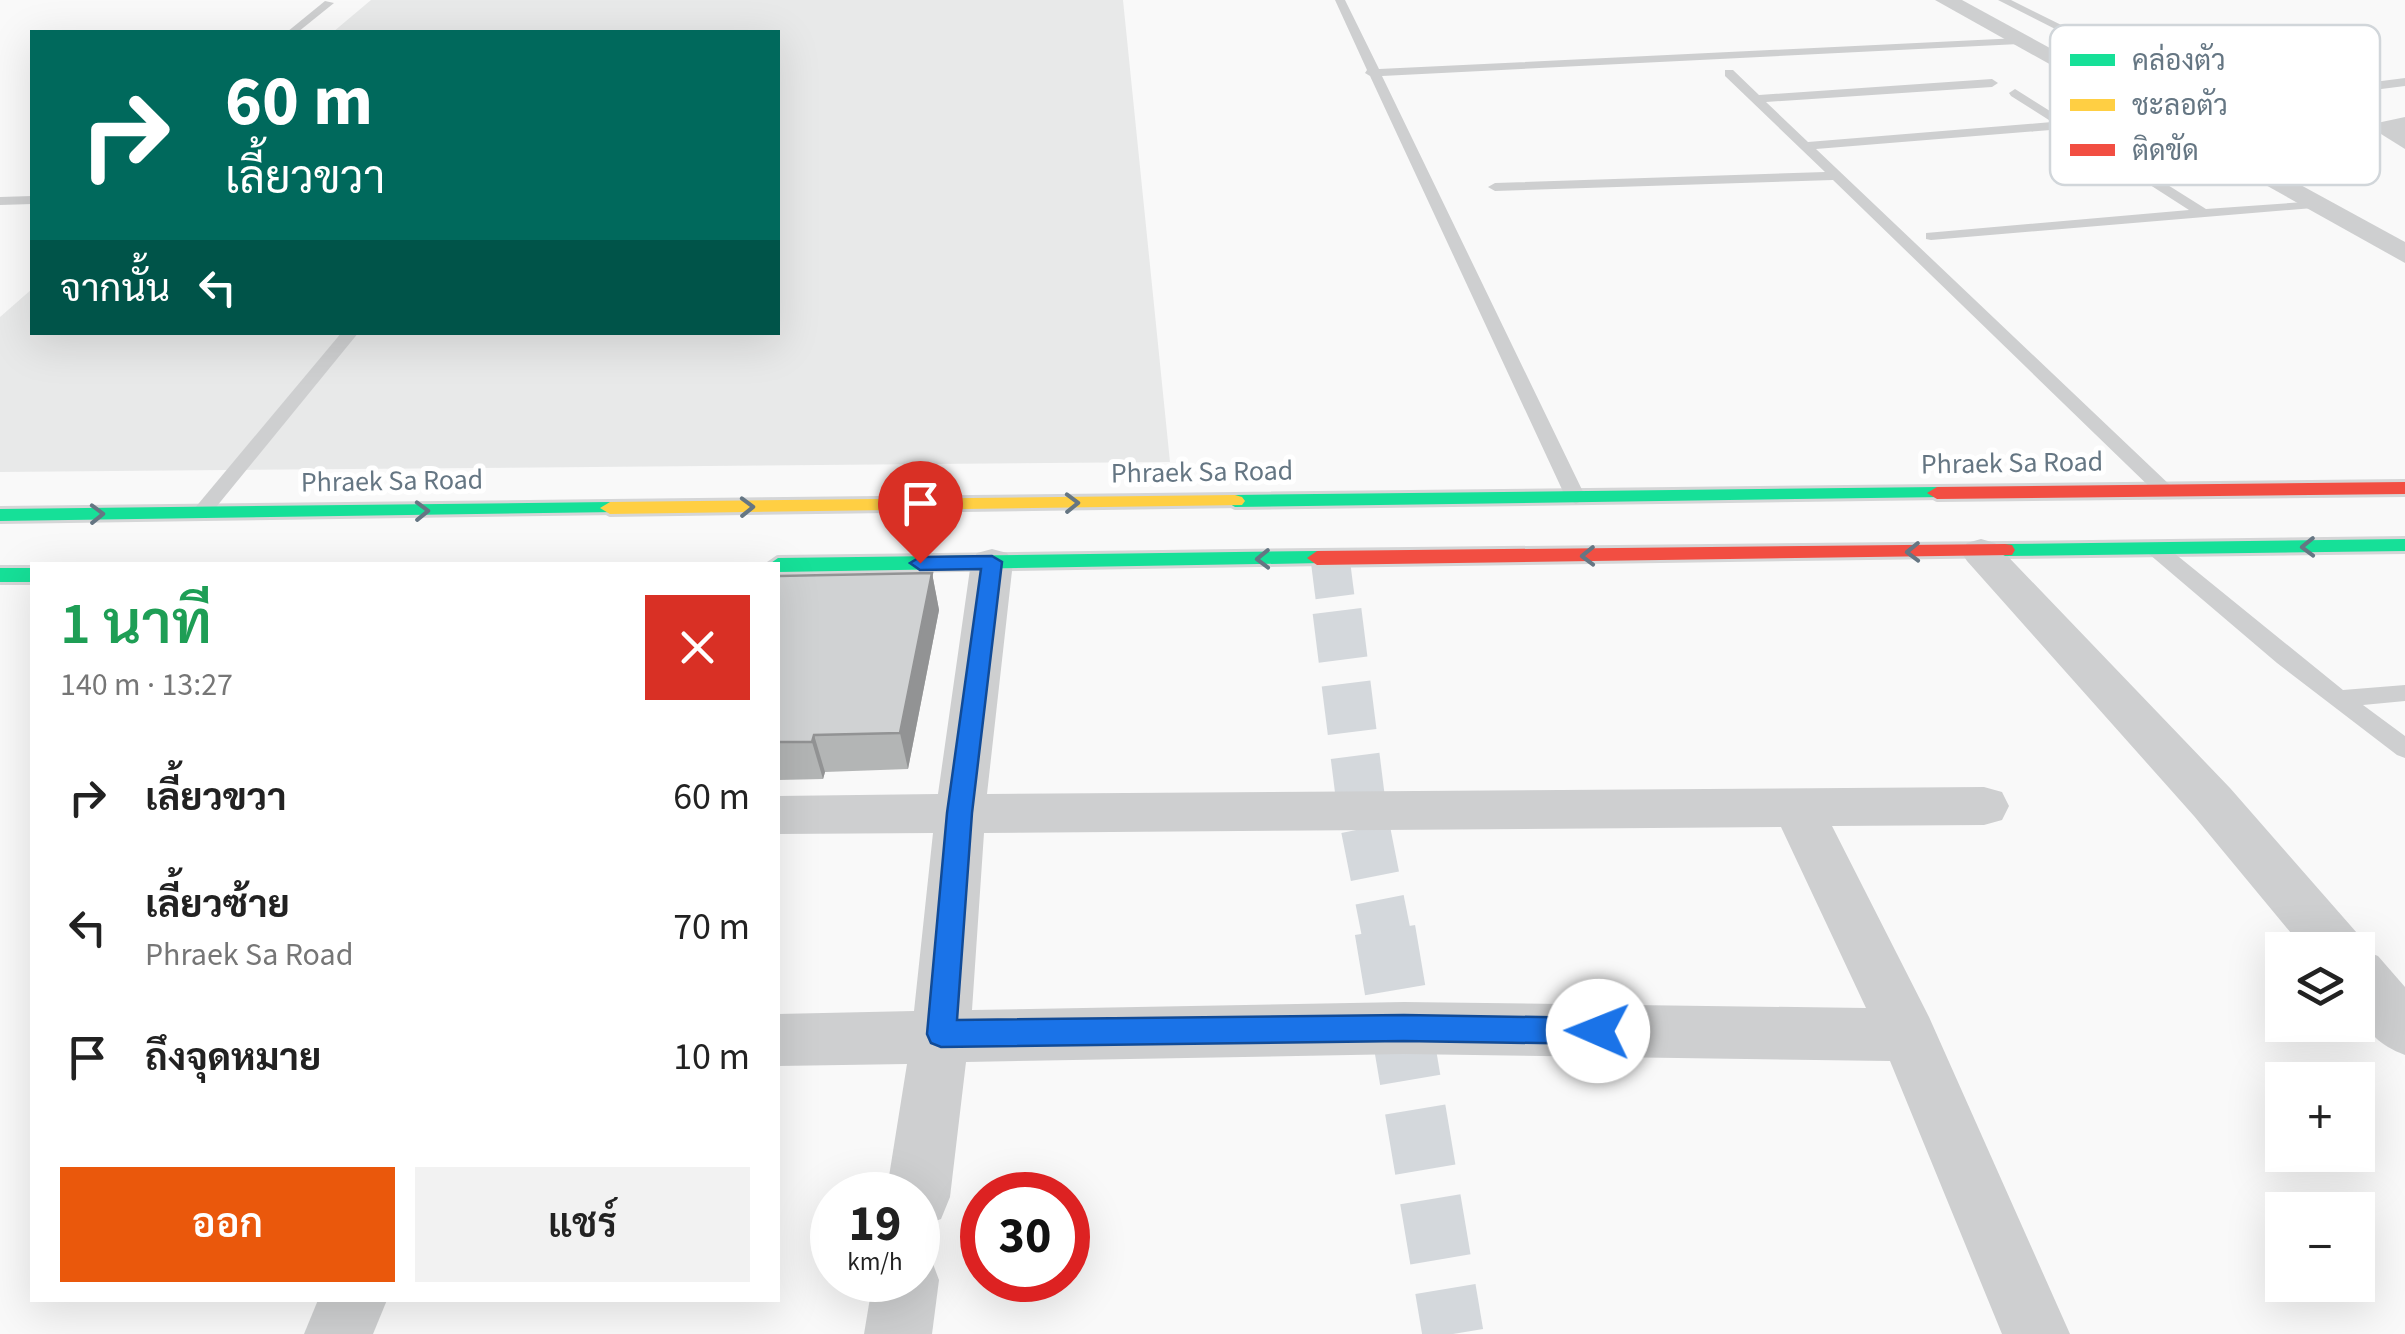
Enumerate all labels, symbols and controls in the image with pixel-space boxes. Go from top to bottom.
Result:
legend [2050,25,2380,185]
text: คล่องตัว [2132,41,2226,81]
text: 60 m [225,52,373,152]
icon: right [60,70,190,200]
text: ชะลอตัว [2132,86,2228,126]
text: ติดขัด [2132,131,2199,171]
text: เลี้ยวขวา [225,147,385,211]
icon: left [190,260,245,315]
text: จากนั้น [60,262,170,316]
street label: Phraek Sa Road [1920,441,2104,485]
street label: Phraek Sa Road [1110,450,1294,494]
street label: Phraek Sa Road [300,459,484,503]
pin [878,461,963,564]
icon: arrive [893,476,948,531]
one-way arrow [1065,493,1081,514]
one-way arrow [740,496,756,518]
one-way arrow [415,500,431,521]
one-way arrow [90,503,106,525]
one-way arrow [2299,536,2314,558]
one-way arrow [1904,542,1920,563]
one-way arrow [1579,545,1595,566]
one-way arrow [1254,548,1270,570]
text: 1 นาที [60,582,212,667]
button: close [645,595,750,700]
text: 140 m · 13:27 [60,662,233,708]
icon: right [60,770,115,825]
text: 60 m [673,770,750,824]
text: เลี้ยวขวา [145,771,287,825]
text: เลี้ยวซ้าย [145,878,290,932]
icon: left [60,900,115,955]
text: 70 m [673,900,750,954]
text: Phraek Sa Road [145,932,353,978]
map controls [2265,932,2375,1302]
button: layers [2265,932,2375,1042]
position arrow [1546,979,1650,1083]
icon: arrive [60,1030,115,1085]
text: 10 m [673,1030,750,1084]
text: ถึงจุดหมาย [145,1031,321,1085]
button: + [2265,1062,2375,1172]
button: ออก [60,1167,395,1282]
button: แชร์ [415,1167,750,1282]
speed limit sign: 30 [960,1172,1090,1302]
text: 19 [849,1189,901,1260]
button: − [2265,1192,2375,1302]
text: km/h [847,1244,903,1280]

